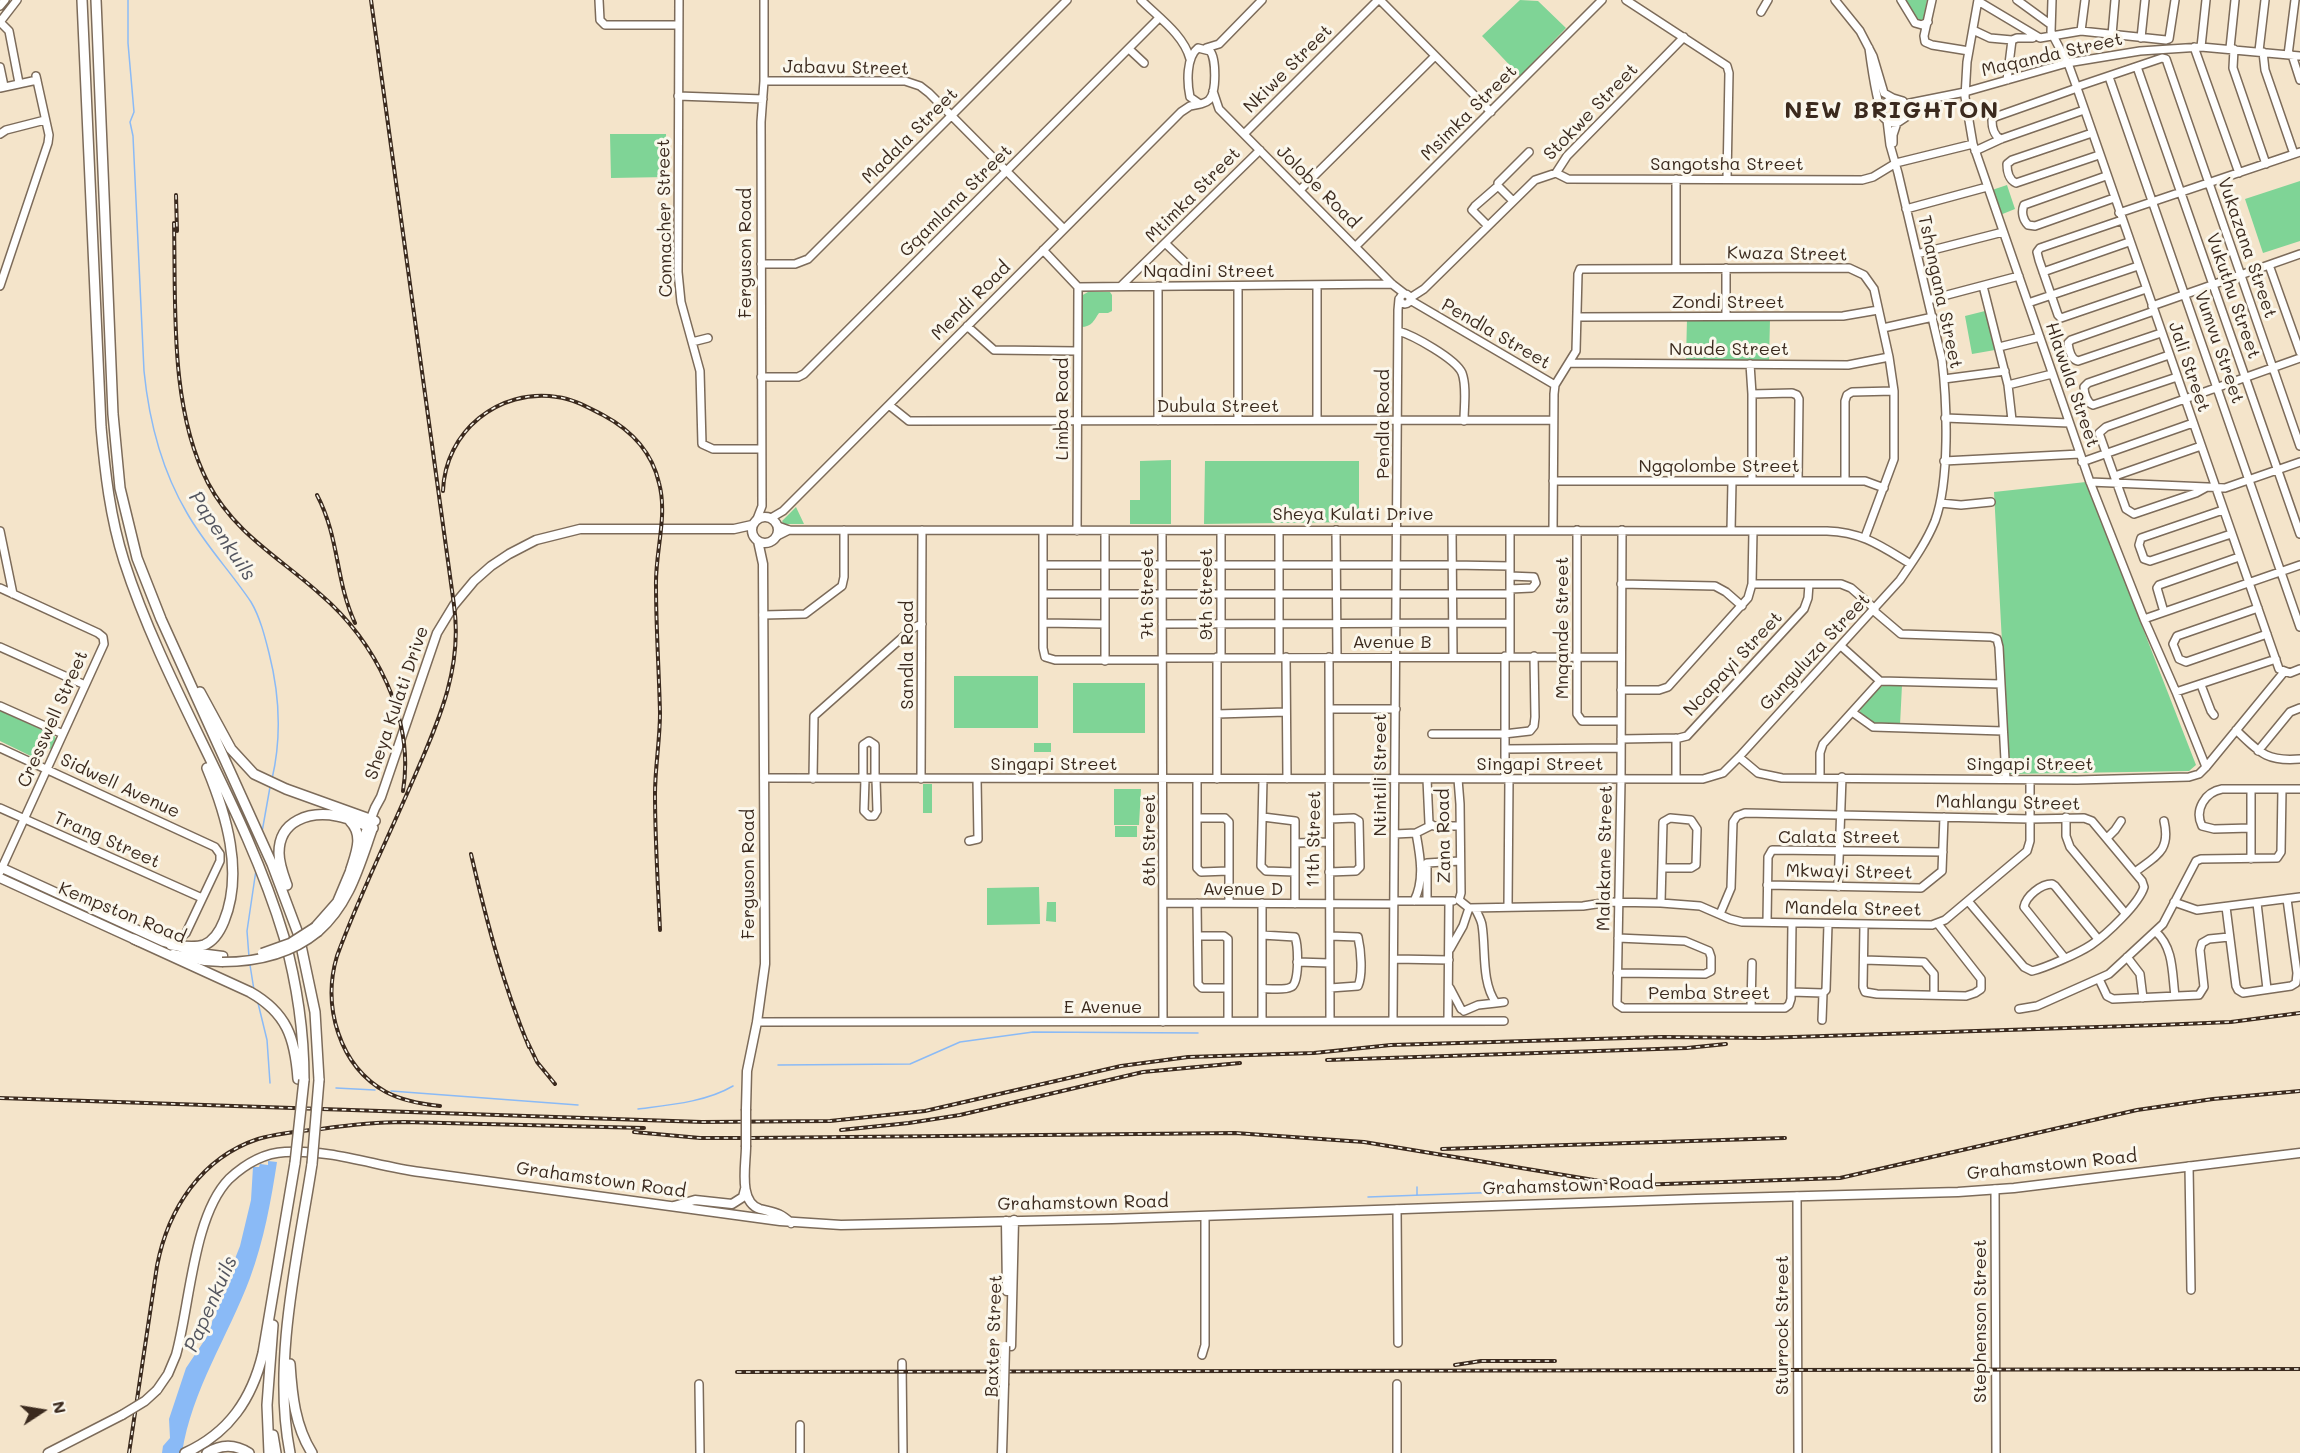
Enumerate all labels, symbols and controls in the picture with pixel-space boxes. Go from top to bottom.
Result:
street label: Nkiwe Street [1239,20,1337,118]
street label: Maqanda Street [1979,28,2125,82]
street label: Jabavu Street [783,56,909,80]
street label: Stokwe Street [1539,59,1643,165]
street label: Msimka Street [1417,61,1521,165]
street label: Madala Street [857,83,963,189]
district label: NEW BRIGHTON [1784,97,2000,125]
street label: Connacher Street [653,138,677,298]
street label: Gqamlana Street [895,140,1017,262]
street label: Jolobe Road [1272,141,1364,233]
street label: Mtimka Street [1141,143,1245,247]
street label: Sangotsha Street [1650,153,1804,175]
street label: Vukazana Street [2213,175,2281,321]
street label: Ferguson Road [734,188,756,318]
street label: Tshangana Street [1913,213,1967,371]
street label: Vukuthu Street [2201,230,2265,362]
street label: Kwaza Street [1727,242,1847,266]
street label: Mendi Road [927,257,1015,345]
street label: Nqadini Street [1143,260,1275,282]
street label: Vumvu Street [2190,288,2248,406]
street label: Zondi Street [1672,291,1784,313]
street label: Pendla Street [1438,294,1554,374]
street label: Hlawula Street [2040,319,2104,451]
street label: Jali Street [2163,319,2215,415]
street label: Naude Street [1669,338,1789,360]
street label: Limba Road [1051,358,1073,460]
street label: Pendla Road [1372,369,1394,479]
street label: Dubula Street [1157,395,1279,417]
street label: Ngqolombe Street [1638,455,1800,477]
water label: Papenkuils [183,487,261,585]
street label: Sheya Kulati Drive [1272,503,1434,525]
street label: 7th Street [1136,548,1158,640]
street label: 9th Street [1195,548,1217,640]
street label: Mnqande Street [1551,557,1573,699]
street label: Gunguluza Street [1755,589,1875,715]
street label: Sandla Road [896,600,918,710]
street label: Ncapayi Street [1679,607,1787,721]
street label: Sheya Kulati Drive [361,623,433,783]
street label: Avenue B [1352,631,1432,653]
street label: Cresswell Street [13,647,93,791]
street label: Ntintili Street [1369,713,1391,837]
street label: Sidwell Avenue [57,749,183,823]
street label: Singapi Street [991,753,1117,775]
street label: Singapi Street [1477,753,1603,775]
street label: Singapi Street [1967,753,2093,775]
street label: Malakane Street [1593,785,1617,931]
street label: Zana Road [1432,788,1456,884]
street label: 11th Street [1302,790,1326,888]
street label: Mahlangu Street [1935,791,2081,815]
street label: 8th Street [1138,794,1160,886]
street label: Trang Street [51,807,163,873]
street label: Ferguson Road [737,809,759,939]
street label: Calata Street [1778,826,1900,848]
street label: Mkwayi Street [1785,860,1913,884]
street label: Kempston Road [55,878,189,948]
street label: Avenue D [1203,878,1283,900]
street label: Mandela Street [1784,897,1922,921]
street label: Pemba Street [1648,982,1770,1004]
street label: E Avenue [1064,996,1142,1018]
street label: Grahamstown Road [1966,1145,2138,1185]
street label: Grahamstown Road [515,1157,687,1203]
street label: Grahamstown Road [1482,1172,1654,1200]
street label: Grahamstown Road [997,1191,1169,1215]
street label: Stephenson Street [1969,1239,1991,1403]
water label: Papenkuils [179,1252,243,1356]
street label: Sturrock Street [1771,1255,1793,1395]
street label: Baxter Street [981,1274,1007,1398]
north arrow [12,1381,72,1441]
text: N [49,1399,72,1415]

